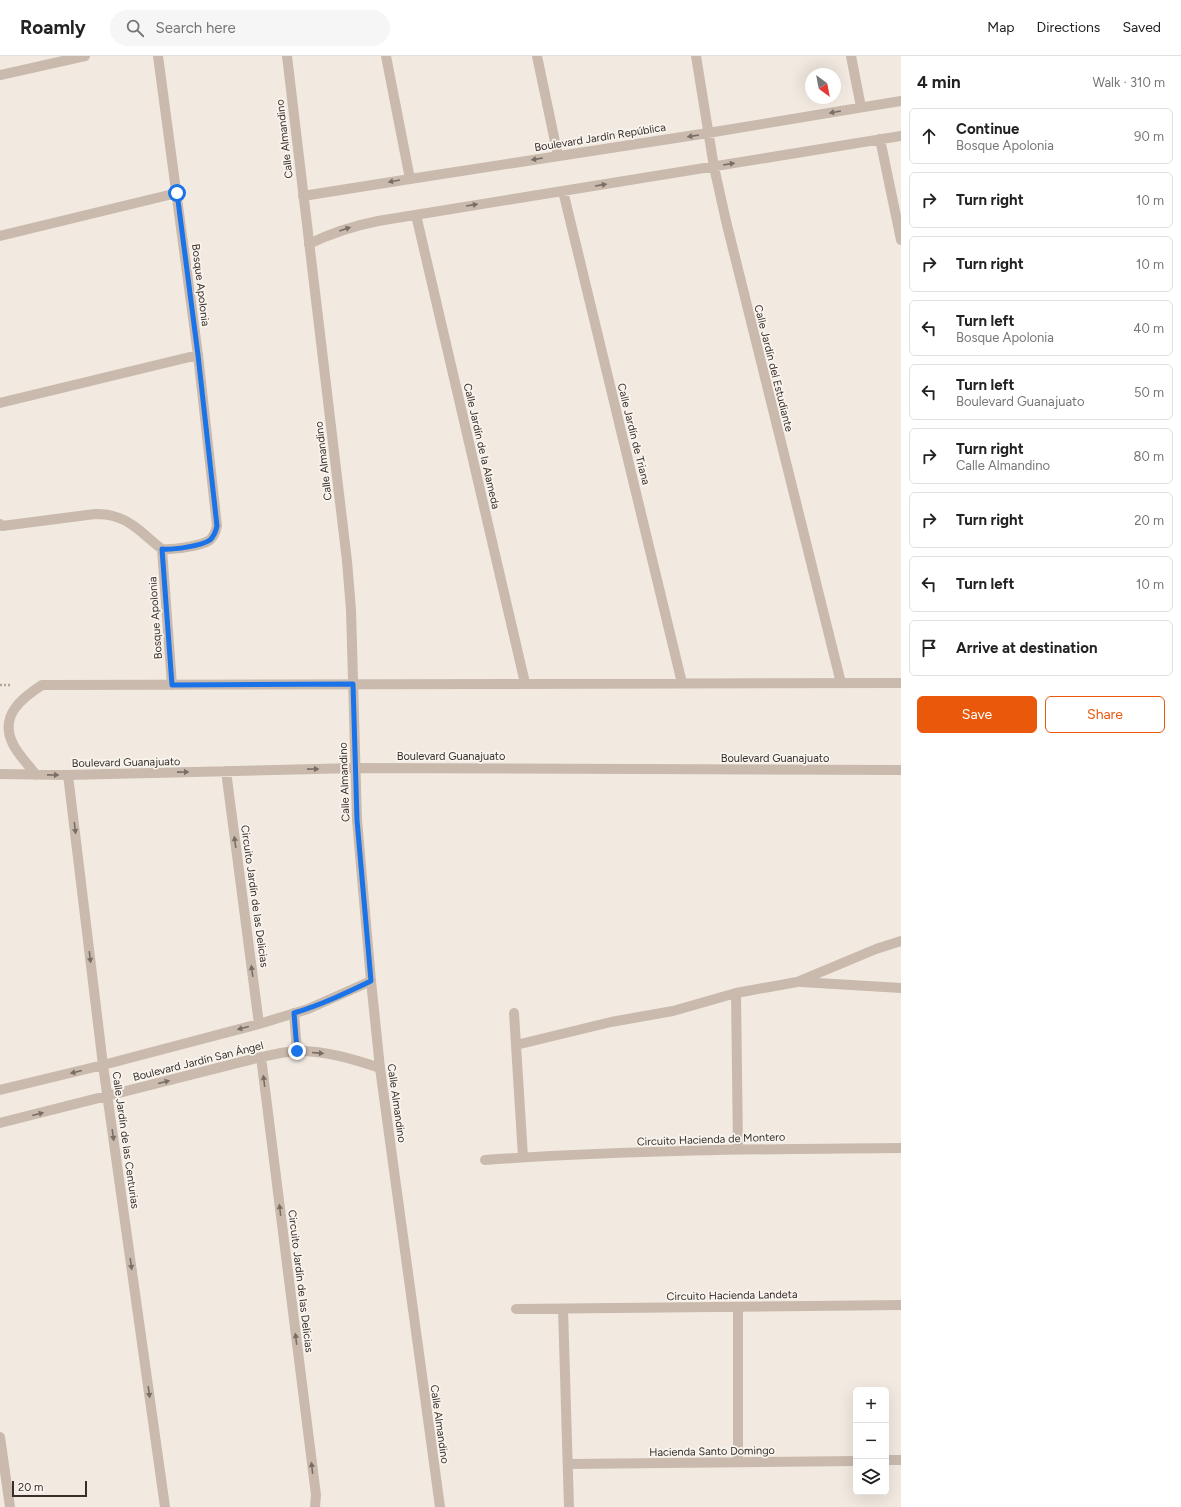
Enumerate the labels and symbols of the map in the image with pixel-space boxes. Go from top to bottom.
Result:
north arrow [805,68,841,104]
street label: Calle Almandino [273,99,296,179]
one-way arrow [829,109,841,115]
street label: Boulevard Jardín República [533,121,667,154]
one-way arrow [687,133,699,139]
one-way arrow [531,156,543,162]
one-way arrow [723,161,735,167]
one-way arrow [388,178,400,184]
one-way arrow [595,182,607,188]
route start [168,184,186,202]
one-way arrow [466,202,479,208]
one-way arrow [339,226,351,232]
street label: Bosque Apolonia [189,243,212,327]
street label: Calle Jardín del Estudiante [751,303,796,433]
street label: Calle Jardín de la Alameda [461,382,502,510]
street label: Calle Jardín de Triana [615,382,652,486]
street label: Calle Almandino [312,421,335,501]
street label: Bosque Apolonia [146,576,165,660]
street label: Calle Almandino [337,742,352,822]
street label: Boulevard Guanajuato [397,750,505,763]
street label: Boulevard Guanajuato [721,752,829,765]
street label: Boulevard Guanajuato [72,755,180,770]
one-way arrow [307,766,320,772]
one-way arrow [177,769,190,775]
one-way arrow [47,772,60,778]
one-way arrow [71,821,78,834]
street label: Circuito Jardín de las Delicias [238,824,271,968]
one-way arrow [232,836,238,848]
one-way arrow [87,951,93,963]
one-way arrow [249,965,256,977]
one-way arrow [236,1025,248,1031]
street label: Boulevard Jardín San Ángel [131,1039,265,1084]
route end [288,1042,306,1060]
one-way arrow [312,1049,324,1056]
street label: Calle Almandino [385,1063,408,1143]
one-way arrow [70,1069,82,1075]
street label: Calle Jardín de las Centurias [109,1071,142,1209]
one-way arrow [261,1075,268,1087]
one-way arrow [158,1079,170,1085]
one-way arrow [32,1110,44,1116]
one-way arrow [110,1129,116,1141]
street label: Circuito Hacienda de Montero [637,1130,785,1149]
one-way arrow [277,1204,284,1216]
street label: Circuito Jardín de las Delicias [285,1209,316,1353]
one-way arrow [128,1258,134,1270]
street label: Circuito Hacienda Landeta [666,1288,798,1303]
one-way arrow [293,1333,299,1345]
street label: Calle Almandino [428,1384,451,1464]
one-way arrow [146,1386,152,1399]
street label: Hacienda Santo Domingo [649,1444,775,1459]
one-way arrow [309,1462,315,1474]
scale bar [12,1479,87,1498]

